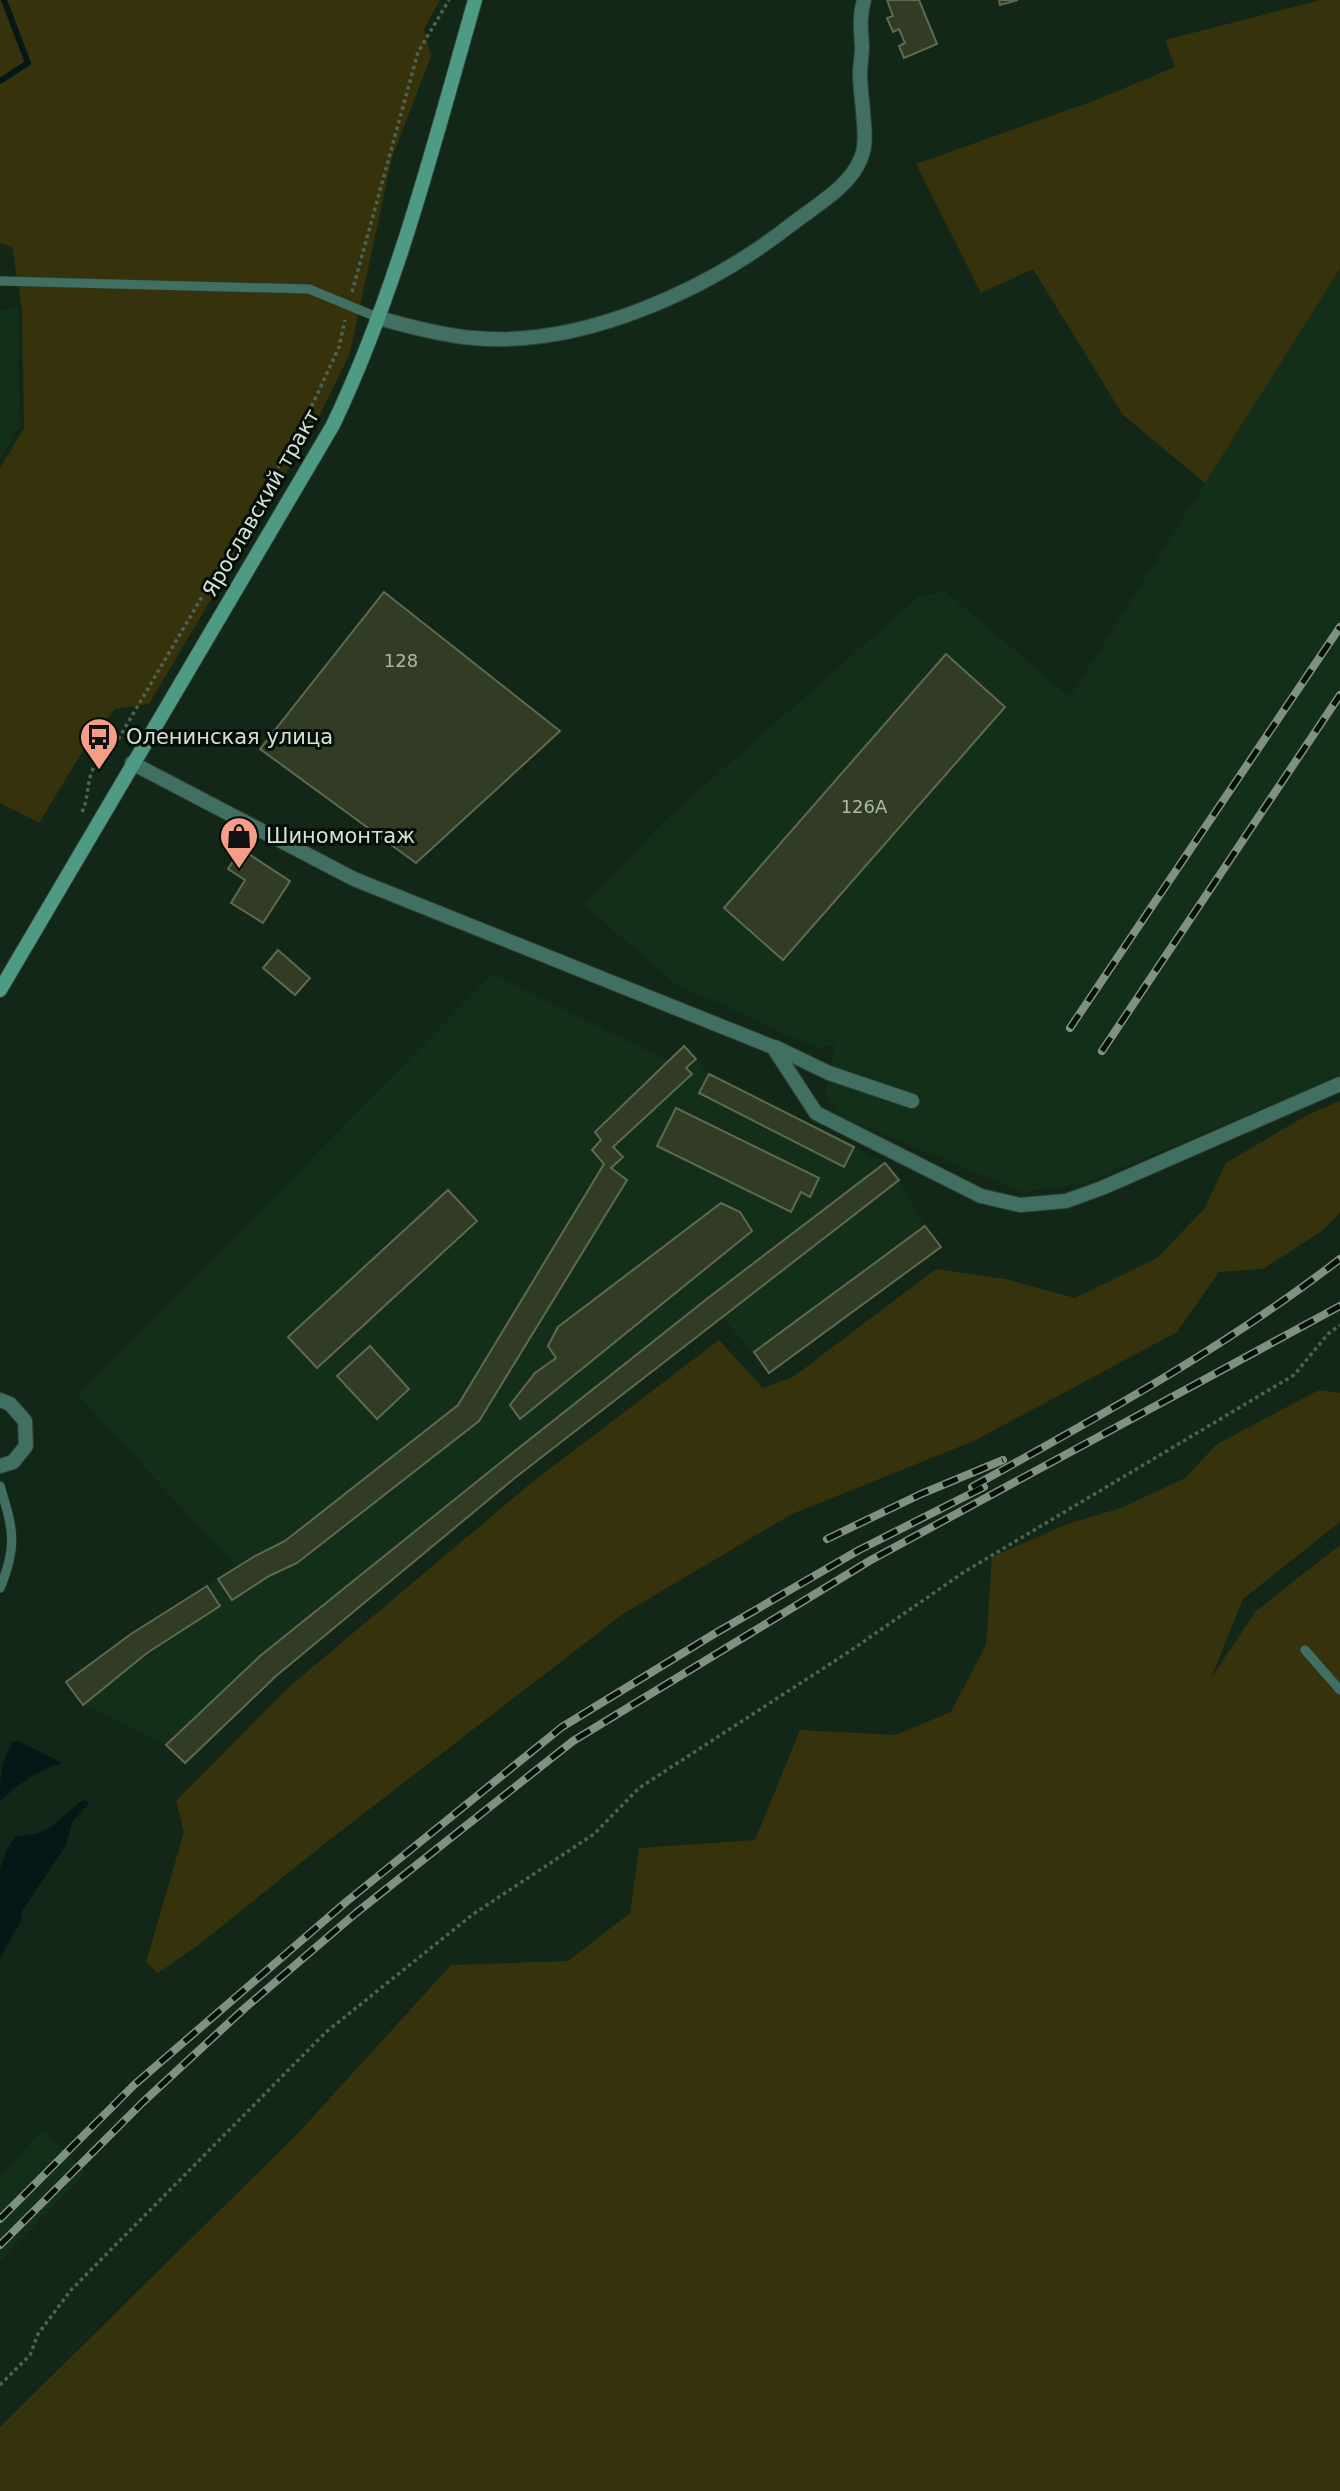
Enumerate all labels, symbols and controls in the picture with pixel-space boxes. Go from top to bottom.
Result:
street label: Ярославский тракт [197,405,325,601]
house number: 128 [384,650,418,671]
bus stop icon: Оленинская улица [78,716,120,771]
place label: Оленинская улица [126,725,333,749]
house number: 126А [841,796,888,817]
shop icon: Шиномонтаж [218,815,260,870]
place label: Шиномонтаж [266,824,415,848]

